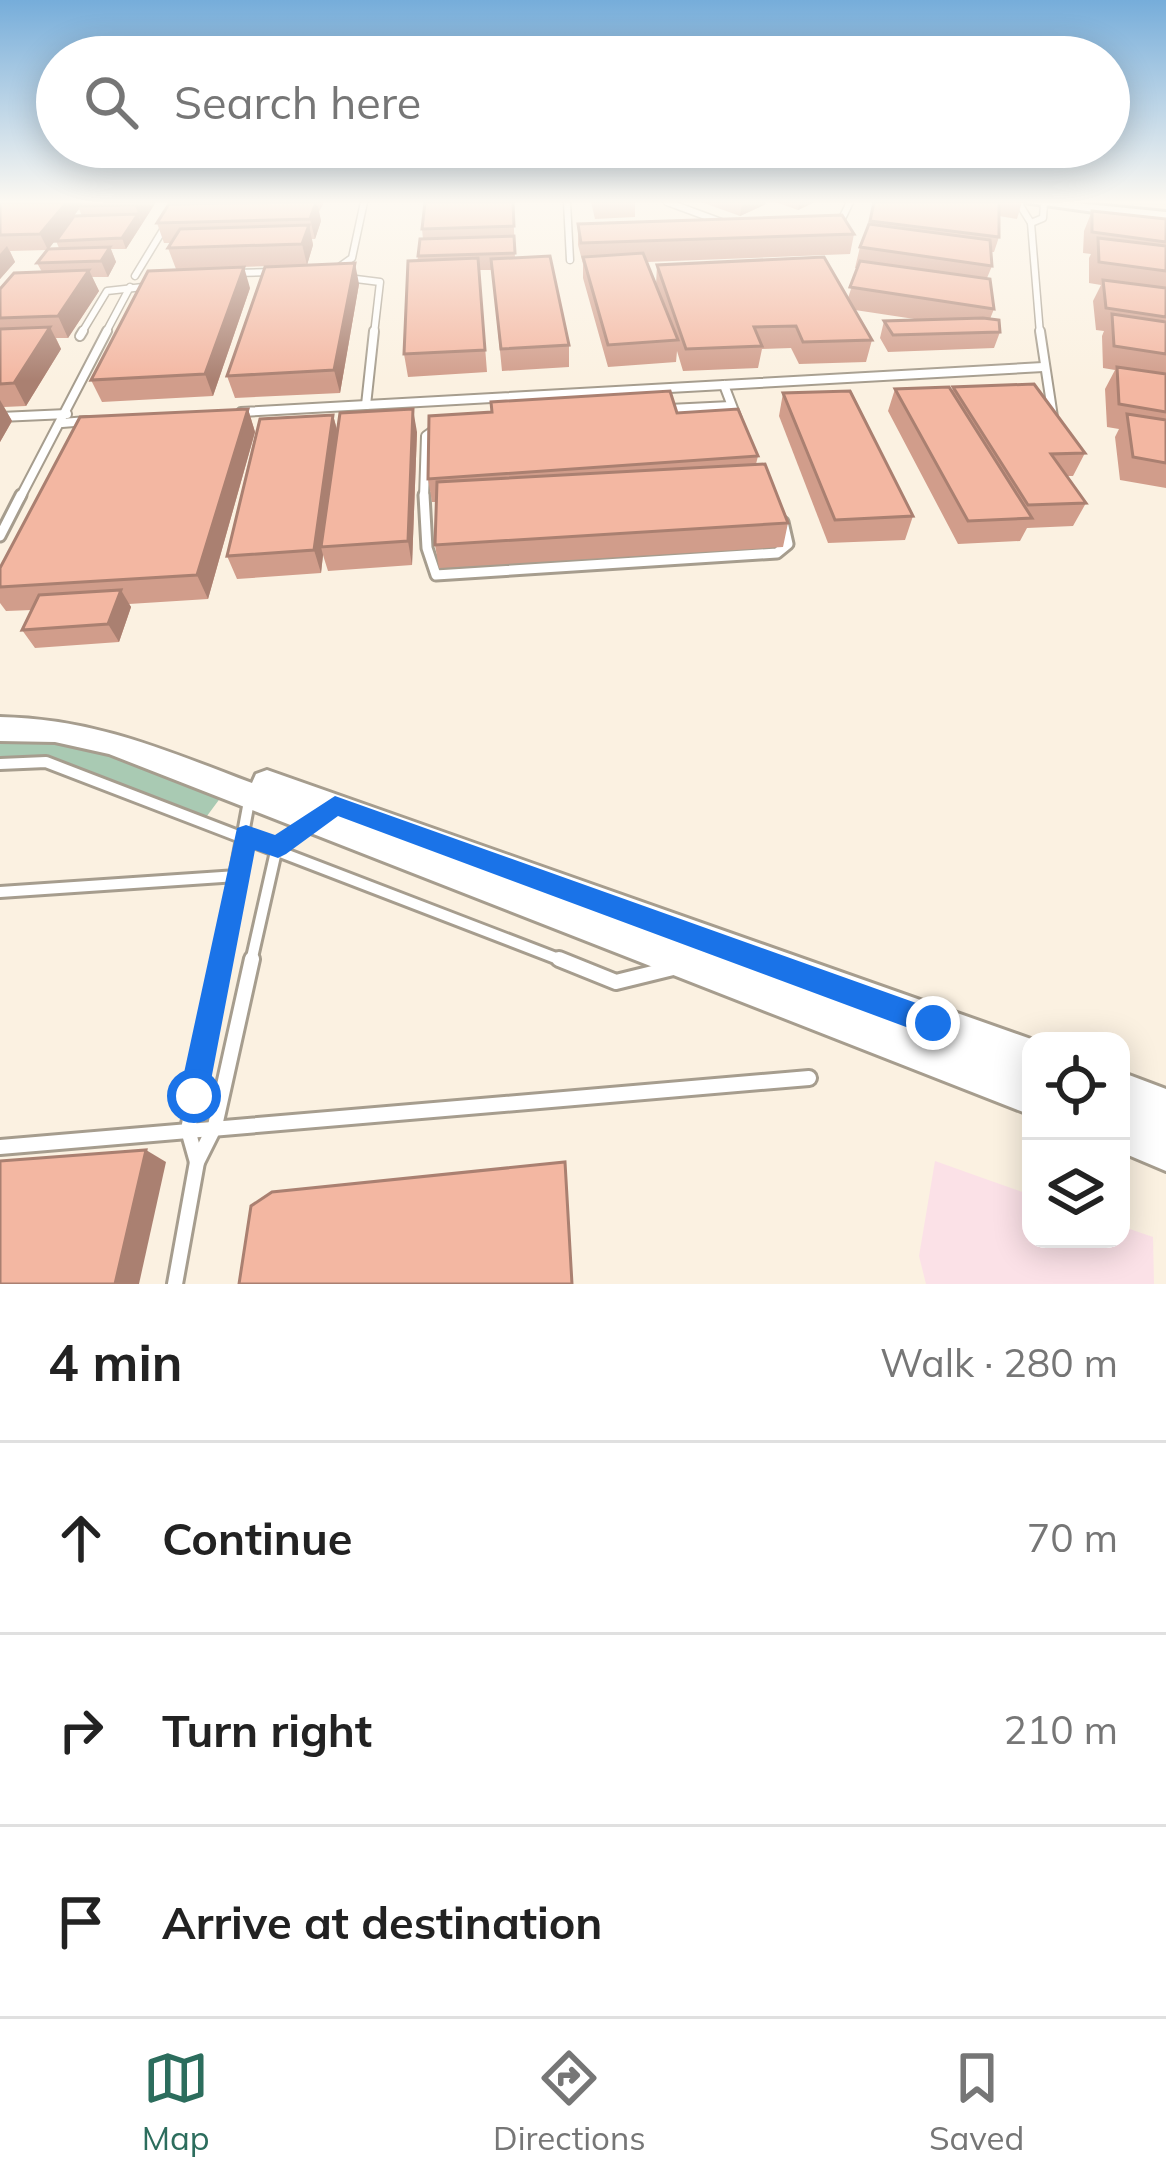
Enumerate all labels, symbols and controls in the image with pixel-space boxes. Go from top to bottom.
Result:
search box [36,36,1130,168]
icon: search [78,69,144,135]
text: Search here [174,74,421,130]
route end [906,996,960,1050]
map controls [1022,1032,1130,1248]
button: locate [1022,1032,1130,1140]
route start [167,1069,221,1123]
button: layers [1022,1140,1130,1248]
text: 4 min [48,1330,183,1394]
text: Walk · 280 m [880,1338,1118,1387]
icon: ahead [48,1505,114,1571]
text: Continue [162,1510,352,1566]
text: 70 m [1027,1513,1118,1562]
icon: right [48,1697,114,1763]
text: Turn right [162,1702,372,1758]
text: 210 m [1003,1705,1118,1754]
icon: arrive [48,1889,114,1955]
text: Arrive at destination [162,1894,602,1950]
tab: Map [142,2045,210,2158]
tab: Directions [493,2045,646,2158]
tab: Saved [929,2045,1024,2158]

